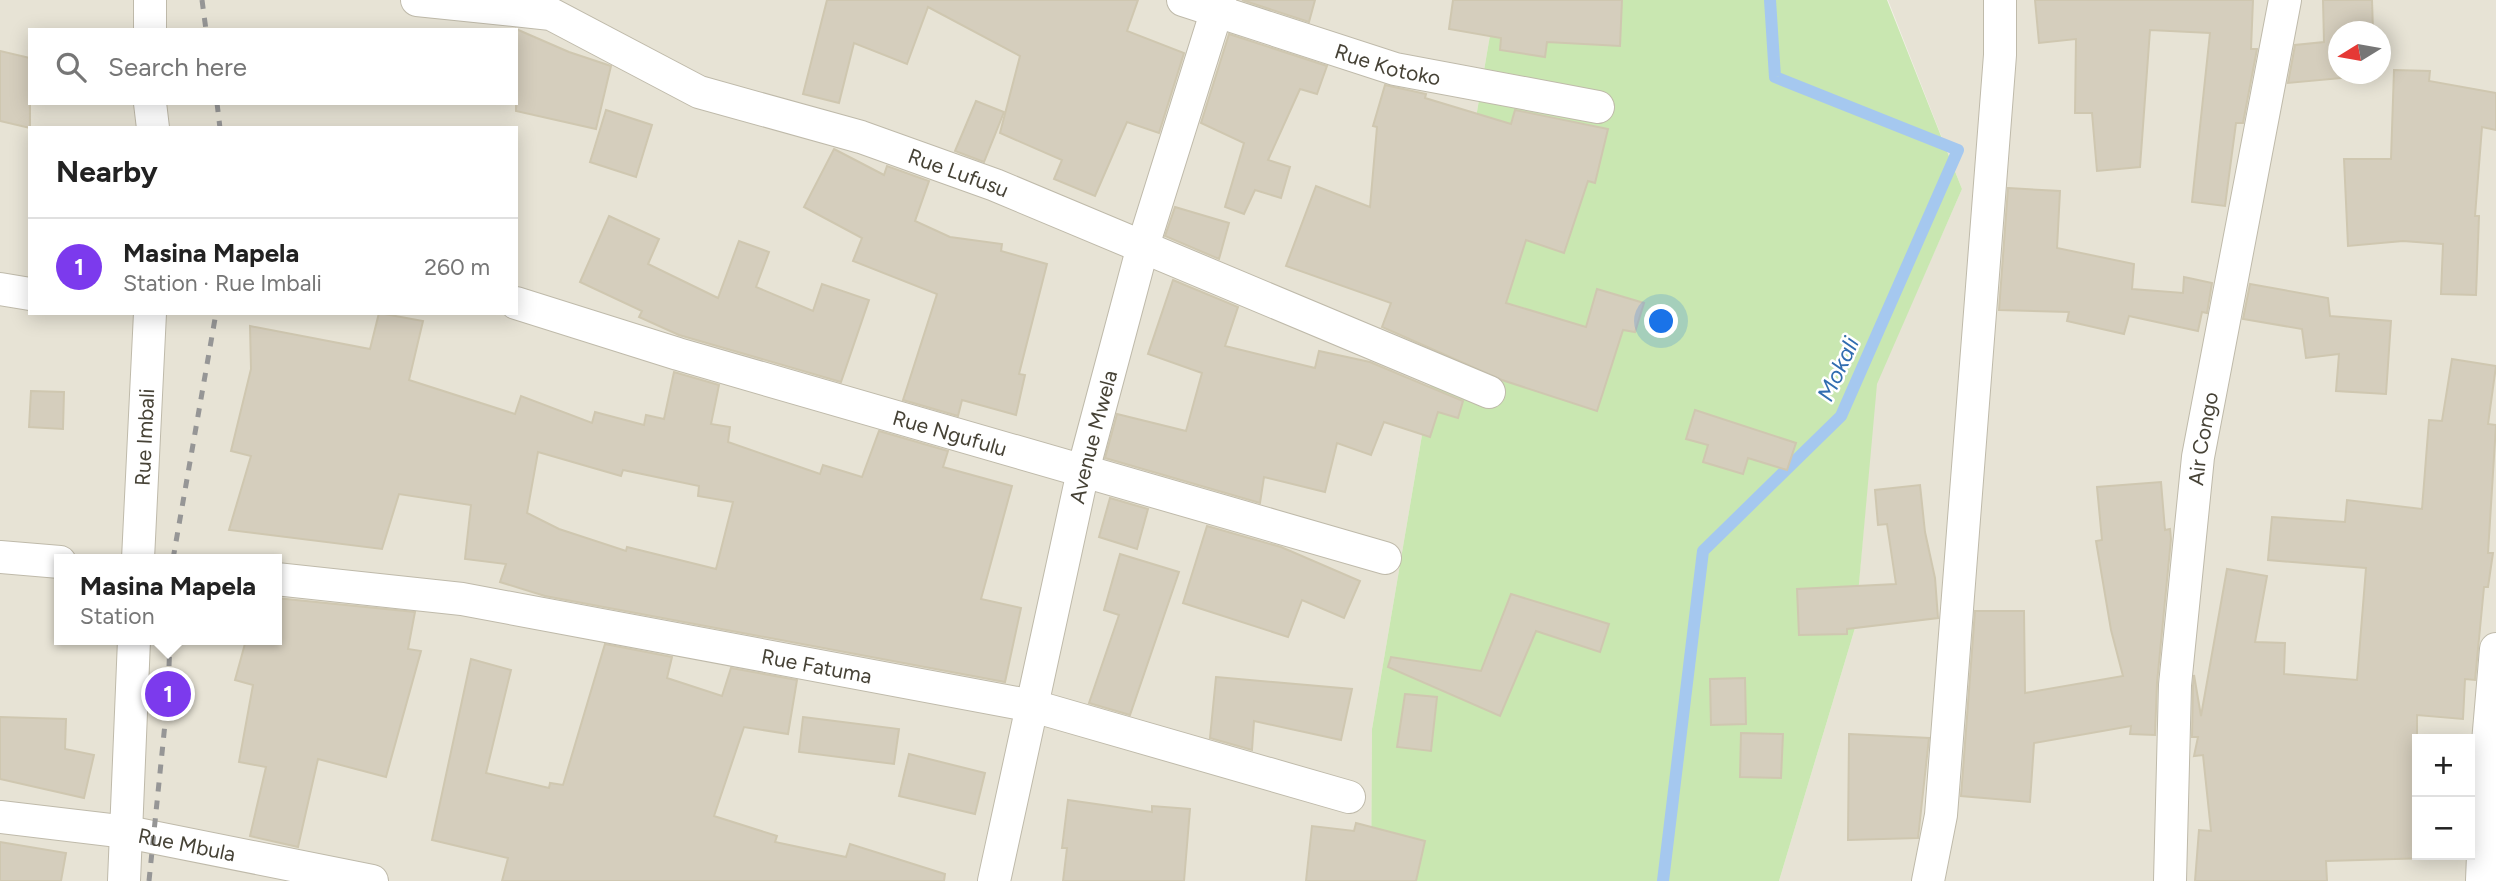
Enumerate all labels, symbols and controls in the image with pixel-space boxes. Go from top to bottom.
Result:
north arrow [2328,21,2391,84]
search box [28,28,518,105]
street label: Rue Kotoko [1332,38,1443,90]
icon: search [52,48,90,86]
text: Search here [108,51,247,83]
street label: Rue Lufusu [905,143,1013,202]
text: Nearby [56,153,158,190]
text: Masina Mapela [123,237,299,269]
text: 1 [74,253,84,281]
text: 260 m [424,253,490,281]
text: Station · Rue Imbali [123,269,322,297]
your location [1644,304,1678,338]
water label: Mokali [1811,332,1865,406]
street label: Avenue Mwela [1064,367,1122,506]
street label: Rue Imbali [129,388,159,487]
street label: Air Congo [2183,390,2223,487]
street label: Rue Ngufulu [890,404,1010,461]
popup [54,554,282,645]
text: Masina Mapela [80,570,256,602]
text: Station [80,602,155,630]
street label: Rue Fatuma [760,643,874,688]
pin: 1 [145,668,191,720]
map controls [2412,734,2475,860]
button: + [2412,734,2475,797]
button: − [2412,797,2475,860]
street label: Rue Mbula [136,822,238,866]

